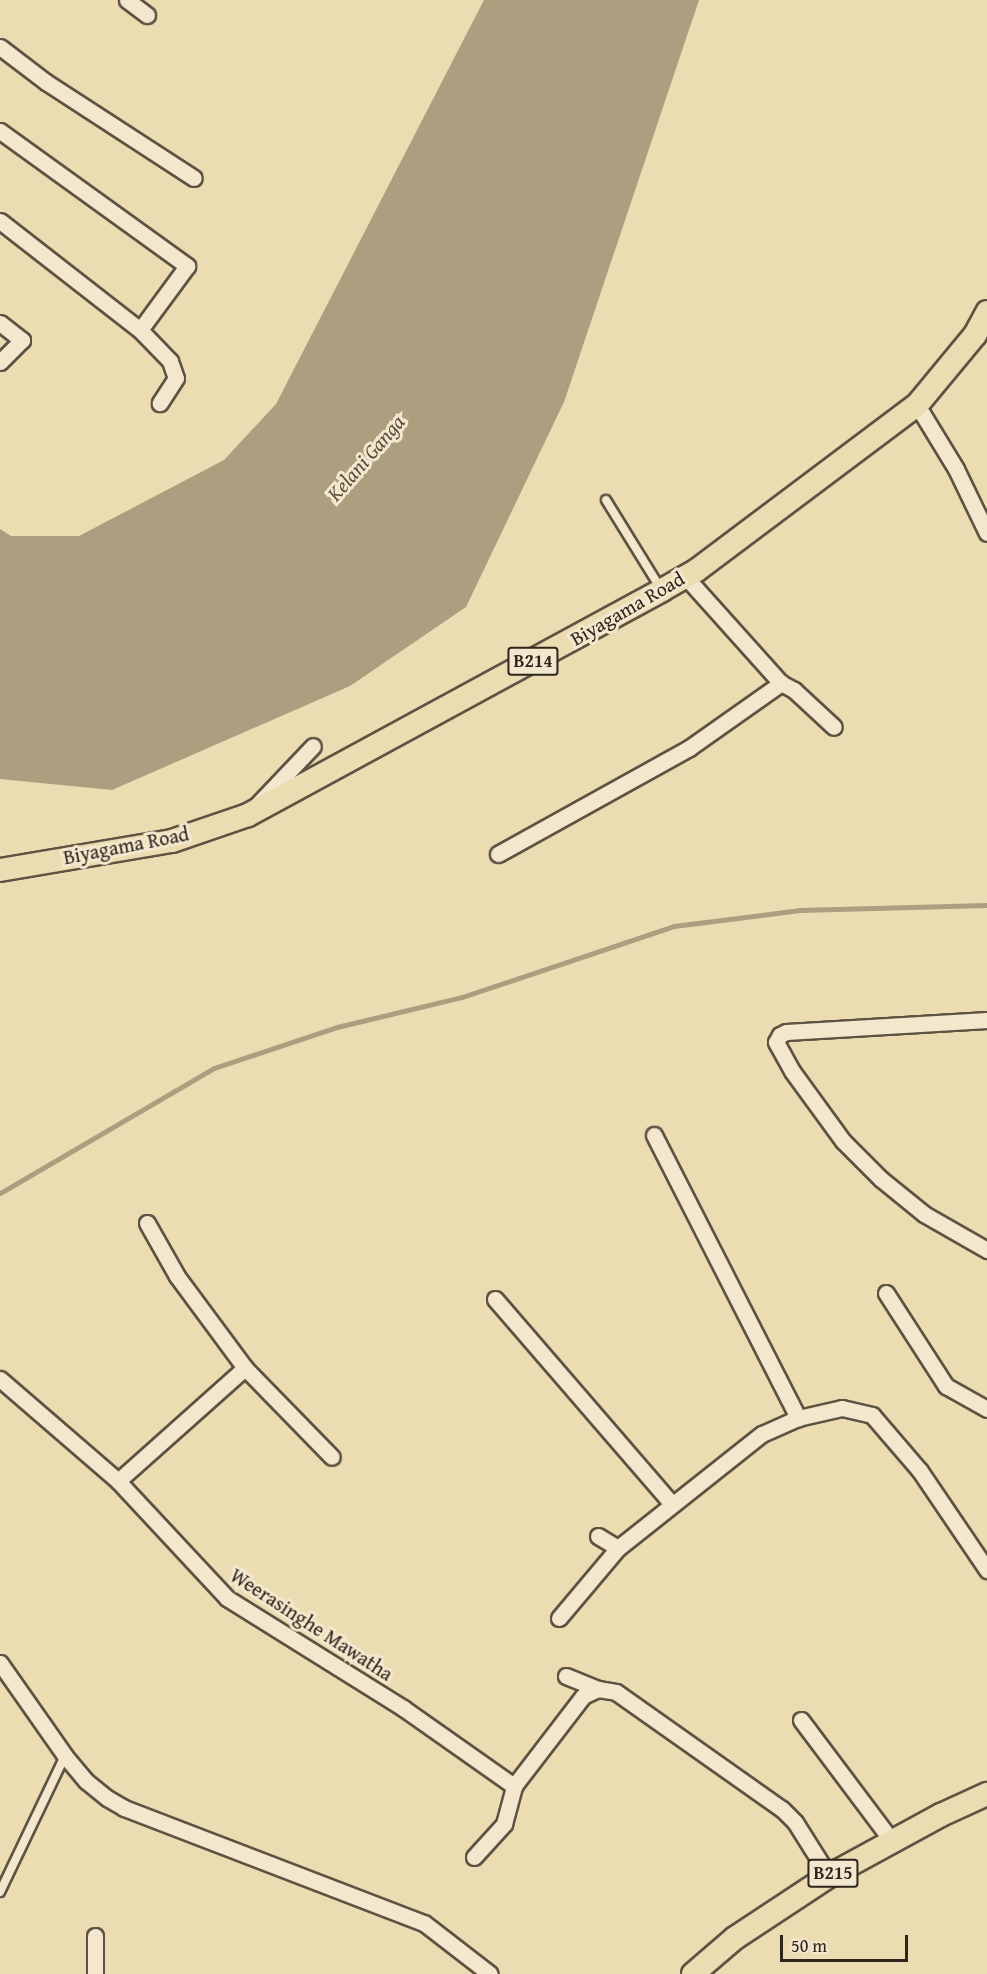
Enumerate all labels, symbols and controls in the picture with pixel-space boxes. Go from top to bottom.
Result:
water label: Kelani Ganga [322,410,410,506]
street label: Biyagama Road [566,566,688,650]
road number: B214 [506,646,560,676]
street label: Biyagama Road [61,821,191,869]
street label: Weerasinghe Mawatha [226,1562,398,1686]
road number: B215 [806,1858,860,1888]
scale bar [783,1923,910,1961]
text: 50 m [791,1932,827,1959]

